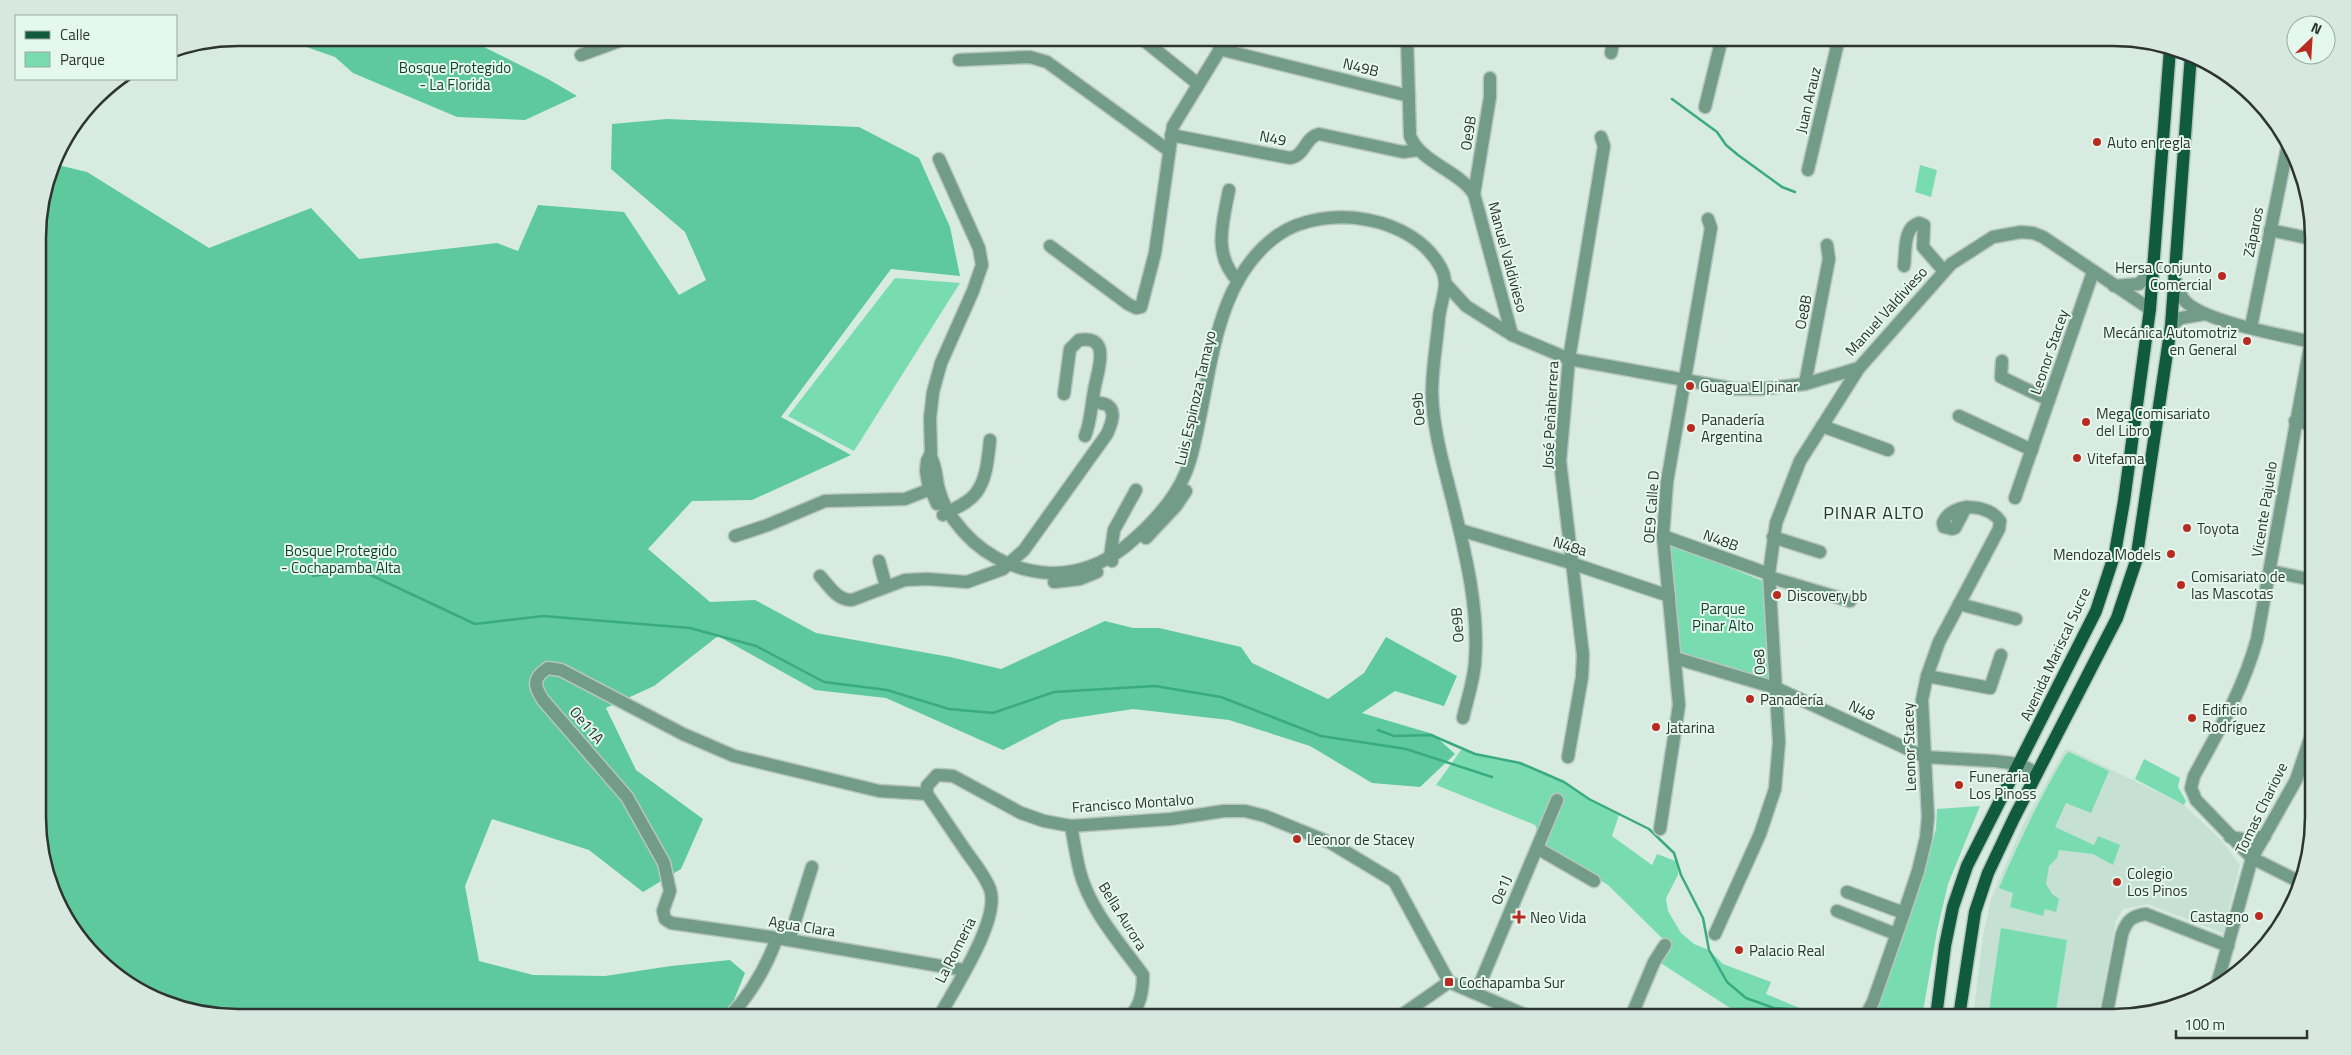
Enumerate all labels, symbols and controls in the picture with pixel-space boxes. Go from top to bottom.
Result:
legend [15,15,178,80]
north arrow [2286,15,2336,65]
text: N [2308,16,2326,39]
text: Calle [60,23,90,46]
text: Parque [60,48,105,71]
street label: N49B [1341,51,1381,83]
park label: Bosque Protegido - La Florida [399,56,511,96]
street label: Juan Arauz [1789,64,1827,136]
street label: Oe9B [1454,114,1482,152]
street label: N49 [1258,124,1288,152]
place label: Auto en regla [2107,131,2191,154]
marker: Auto en regla [2091,136,2103,148]
street label: Manuel Valdivieso [1482,199,1534,315]
street label: Záparos [2237,205,2269,259]
place label: Hersa Conjunto Comercial [2115,256,2212,296]
street label: Manuel Valdivieso [1839,261,1933,361]
marker: Hersa Conjunto Comercial [2216,270,2228,282]
street label: Oe8B [1788,293,1818,331]
street label: Leonor Stacey [2024,306,2074,398]
place label: Mecánica Automotriz en General [2103,321,2237,361]
street label: Luis Espinoza Tamayo [1168,328,1222,468]
marker: Mecánica Automotriz en General [2241,335,2253,347]
street label: José Peñaherrera [1536,360,1564,470]
place label: Guagua El pinar [1700,375,1798,398]
marker: Guagua El pinar [1684,380,1696,392]
street label: Oe9b [1405,391,1431,427]
place label: Mega Comisariato del Libro [2096,402,2210,442]
place label: Panadería Argentina [1701,408,1765,448]
marker: Mega Comisariato del Libro [2080,416,2092,428]
marker: Panadería Argentina [1685,422,1697,434]
place label: Vitefama [2087,447,2145,470]
marker: Vitefama [2071,452,2083,464]
street label: Vicente Pajuelo [2245,459,2283,559]
street label: OE9 Calle D [1637,470,1665,544]
district label: PINAR ALTO [1823,499,1925,526]
place label: Toyota [2197,517,2240,540]
marker: Toyota [2181,522,2193,534]
street label: N48B [1700,523,1742,557]
street label: N48a [1550,530,1590,562]
park label: Bosque Protegido - Cochapamba Alta [281,539,401,579]
place label: Mendoza Models [2053,543,2161,566]
marker: Mendoza Models [2165,548,2177,560]
place label: Comisariato de las Mascotas [2191,565,2285,605]
marker: Comisariato de las Mascotas [2175,579,2187,591]
street label: Avenida Mariscal Sucre [2014,583,2096,725]
place label: Discovery bb [1787,584,1867,607]
marker: Discovery bb [1771,589,1783,601]
park label: Parque Pinar Alto [1692,597,1754,637]
street label: Oe9B [1444,607,1470,643]
street label: Oe8 [1747,648,1771,676]
place label: Panadería [1760,688,1824,711]
marker: Panadería [1744,693,1756,705]
street label: N48 [1845,694,1879,726]
place label: Edificio Rodríguez [2202,698,2266,738]
street label: Oe11A [564,701,610,749]
street label: Leonor Stacey [1896,702,1922,792]
marker: Edificio Rodríguez [2186,712,2198,724]
place label: Jatarina [1666,716,1715,739]
marker: Jatarina [1650,721,1662,733]
street label: Tomas Chariove [2229,758,2293,858]
place label: Funeraria Los Pinoss [1969,765,2036,805]
marker: Funeraria Los Pinoss [1953,779,1965,791]
street label: Francisco Montalvo [1071,787,1195,819]
place label: Leonor de Stacey [1307,828,1415,851]
marker: Leonor de Stacey [1291,833,1303,845]
place label: Colegio Los Pinos [2127,862,2187,902]
street label: Oe1J [1485,872,1517,908]
marker: Colegio Los Pinos [2111,876,2123,888]
street label: Bella Aurora [1093,877,1153,955]
place label: Castagno [2190,905,2249,928]
place label: Neo Vida [1530,906,1587,929]
street label: Agua Clara [767,909,837,943]
marker: Neo Vida [1512,910,1526,924]
marker: Castagno [2253,910,2265,922]
street label: La Romeria [929,913,982,987]
place label: Palacio Real [1749,939,1825,962]
marker: Palacio Real [1733,944,1745,956]
place label: Cochapamba Sur [1459,971,1565,994]
marker: Cochapamba Sur [1443,976,1455,988]
scale bar [2176,1008,2307,1040]
text: 100 m [2184,1013,2225,1036]

